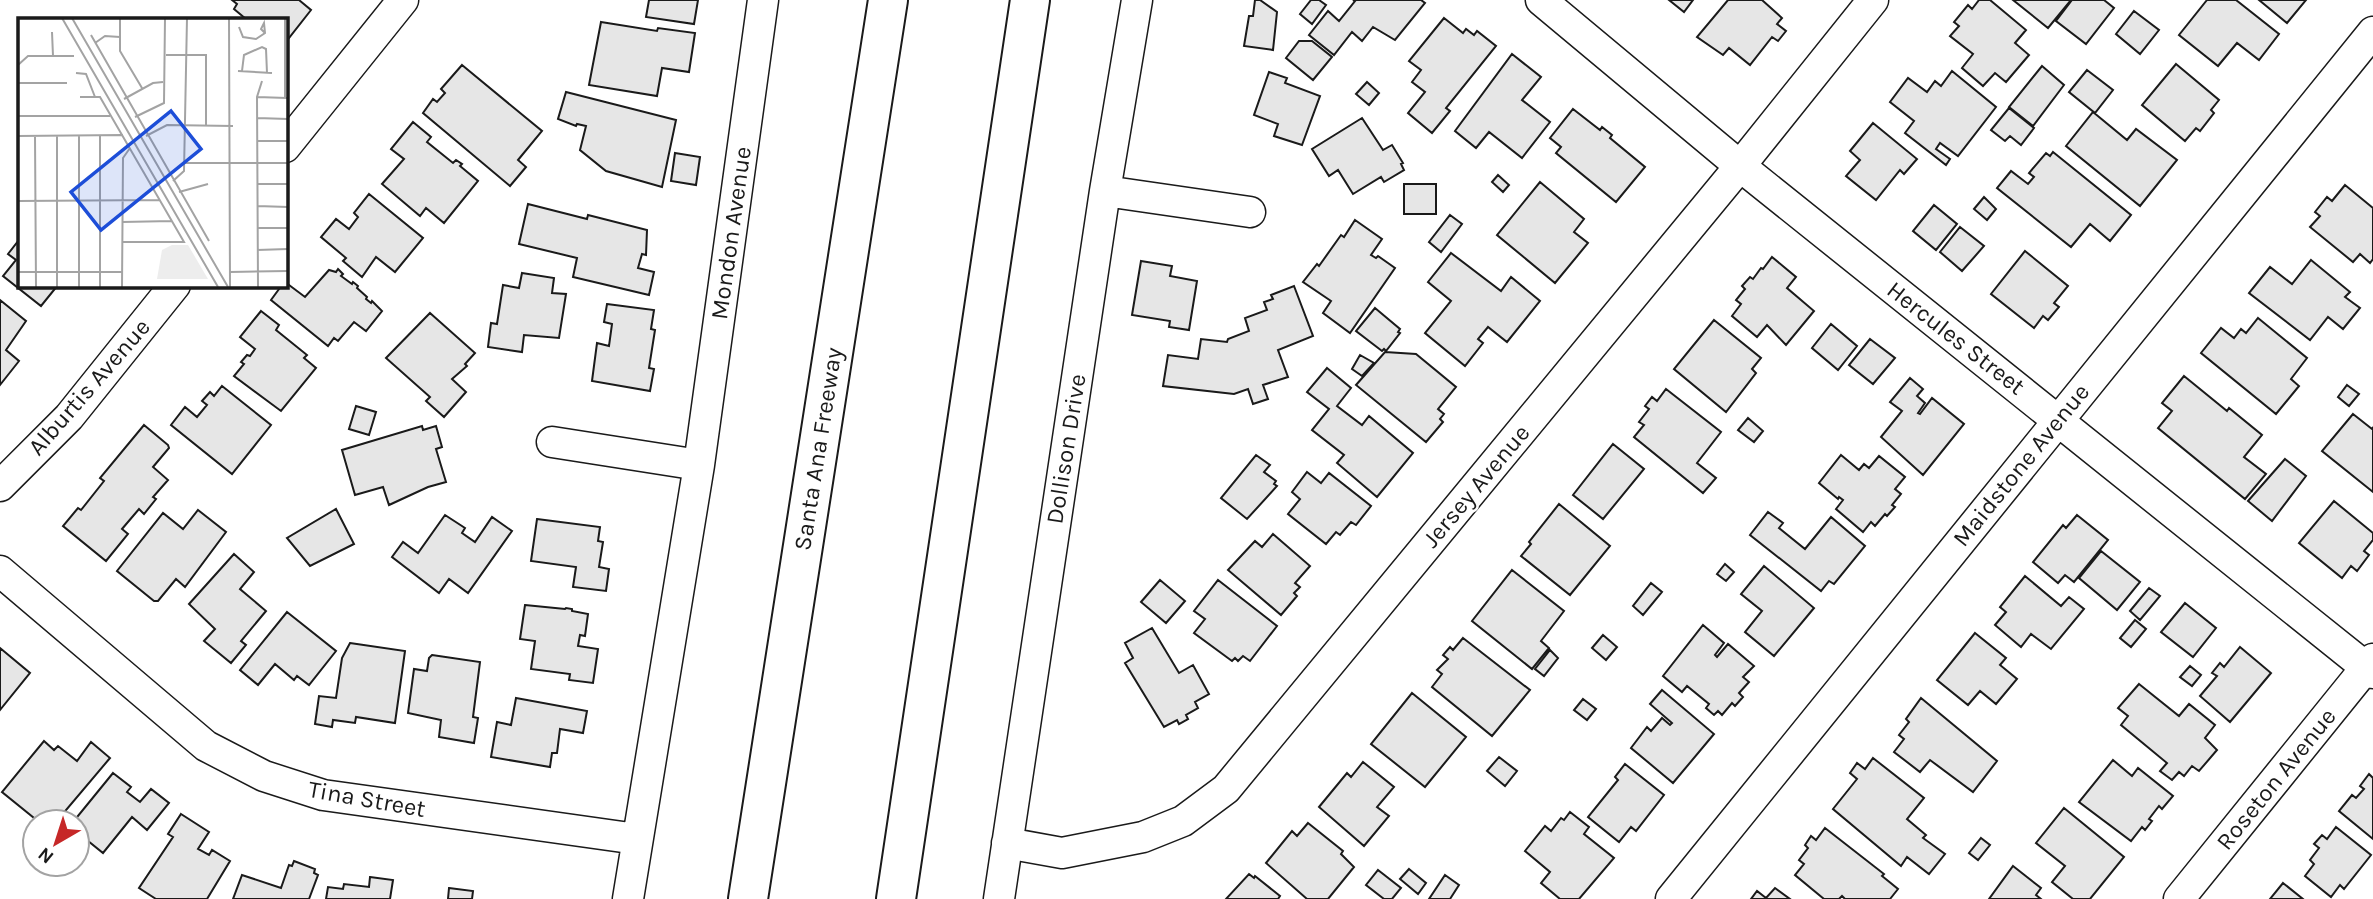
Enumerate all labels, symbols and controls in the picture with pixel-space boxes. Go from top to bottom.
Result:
inset map [18,18,287,287]
street label: Mondon Avenue [705,145,757,321]
street label: Hercules Street [1882,275,2030,401]
street label: Alburtis Avenue [22,313,156,461]
street label: Santa Ana Freeway [788,346,848,552]
street label: Dollison Drive [1040,372,1092,526]
street label: Maidstone Avenue [1947,378,2095,552]
street label: Jersey Avenue [1417,419,1535,553]
street label: Roseton Avenue [2210,703,2342,855]
street label: Tina Street [306,775,428,823]
north arrow [21,808,91,878]
text: N [34,843,58,868]

